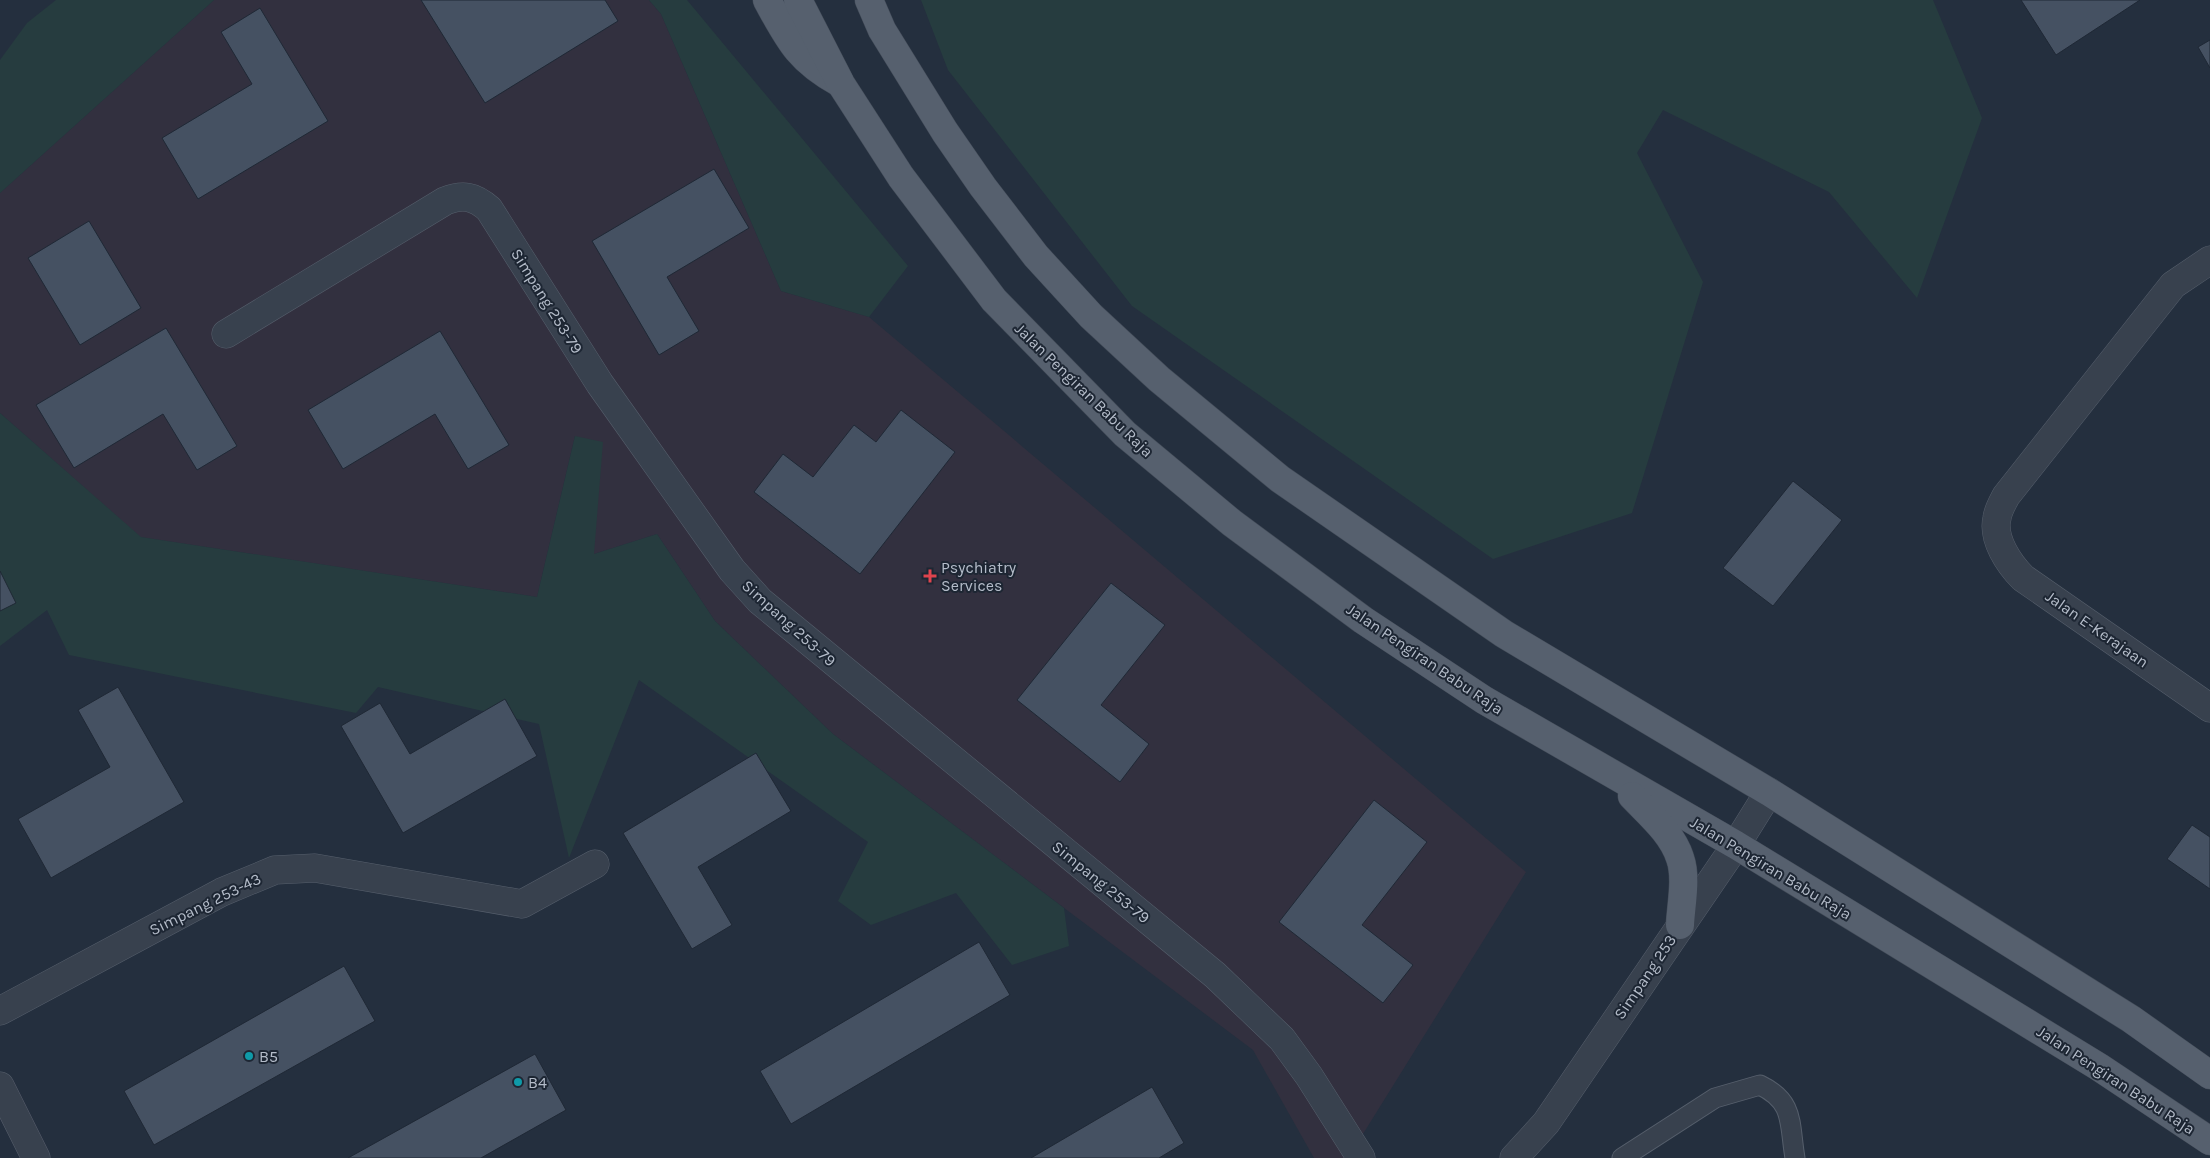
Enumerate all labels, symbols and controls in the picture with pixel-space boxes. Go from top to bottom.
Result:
street label: Simpang 253-79 [507,245,587,357]
street label: Jalan Pengiran Babu Raja [1011,319,1157,461]
place label: Psychiatry Services [941,558,1017,595]
marker: Psychiatry Services [923,569,937,583]
street label: Simpang 253-79 [738,576,840,670]
street label: Jalan E-Kerajaan [2042,586,2152,672]
street label: Jalan Pengiran Babu Raja [1343,599,1507,719]
street label: Jalan Pengiran Babu Raja [1687,812,1855,924]
street label: Simpang 253-79 [1048,837,1154,927]
street label: Simpang 253-43 [146,869,264,939]
street label: Simpang 253 [1610,931,1680,1023]
street label: Jalan Pengiran Babu Raja [2033,1022,2199,1138]
place label: B5 [259,1047,278,1066]
marker: B5 [243,1050,255,1062]
place label: B4 [528,1073,547,1092]
marker: B4 [512,1076,524,1088]

